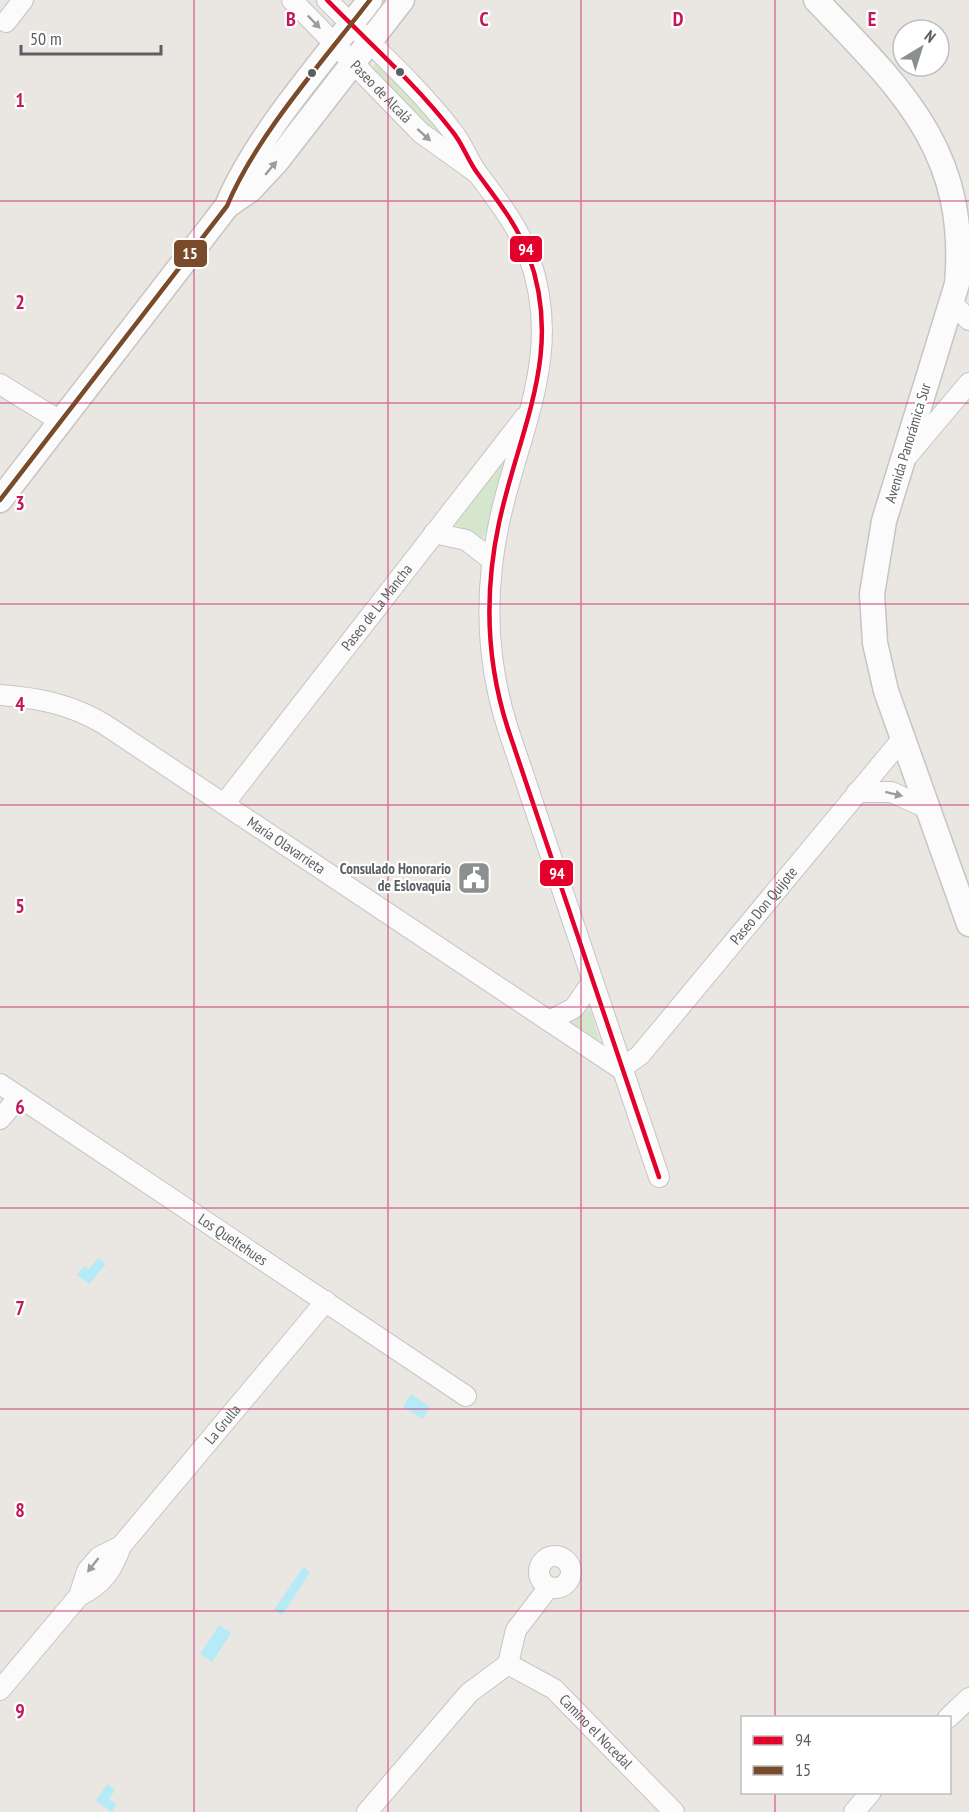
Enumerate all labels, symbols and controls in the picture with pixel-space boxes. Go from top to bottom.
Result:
text: B [286,6,296,32]
text: C [479,6,489,32]
text: D [673,6,684,32]
text: E [868,6,876,32]
one-way arrow [307,15,321,30]
scale bar [21,18,160,56]
north arrow [891,18,951,78]
text: N [921,26,940,47]
text: 50 m [30,27,62,50]
street label: Paseo de Alcalá [347,56,416,127]
unlabelled marker [394,66,406,78]
unlabelled marker [306,67,318,79]
text: 1 [15,87,25,113]
one-way arrow [416,128,431,141]
one-way arrow [264,160,277,176]
line badge: 94 [509,235,543,263]
line badge: 15 [173,239,208,268]
text: 94 [518,239,534,259]
text: 15 [182,243,198,263]
text: 2 [15,289,25,315]
street label: Avenida Panorámica Sur [880,380,935,505]
text: 3 [15,490,25,516]
street label: Paseo de La Mancha [337,560,416,654]
text: 4 [15,691,25,717]
one-way arrow [885,789,903,799]
street label: María Olavarrieta [244,812,329,878]
place label: Consulado Honorario de Eslovaquia [340,859,451,895]
line badge: 94 [539,859,574,887]
public building icon: Consulado Honorario de Eslovaquia [456,860,492,896]
text: 94 [549,863,565,883]
street label: Paseo Don Quijote [726,863,801,948]
text: 5 [15,893,25,919]
text: 6 [15,1094,25,1120]
street label: Los Queltehues [195,1209,271,1269]
text: 7 [15,1295,25,1321]
street label: La Grulla [200,1400,245,1448]
text: 8 [15,1497,25,1523]
one-way arrow [87,1557,99,1573]
street label: Camino el Nocedal [555,1690,637,1773]
text: 9 [15,1698,25,1724]
legend [741,1716,951,1794]
text: 94 [795,1728,811,1751]
text: 15 [795,1758,811,1781]

